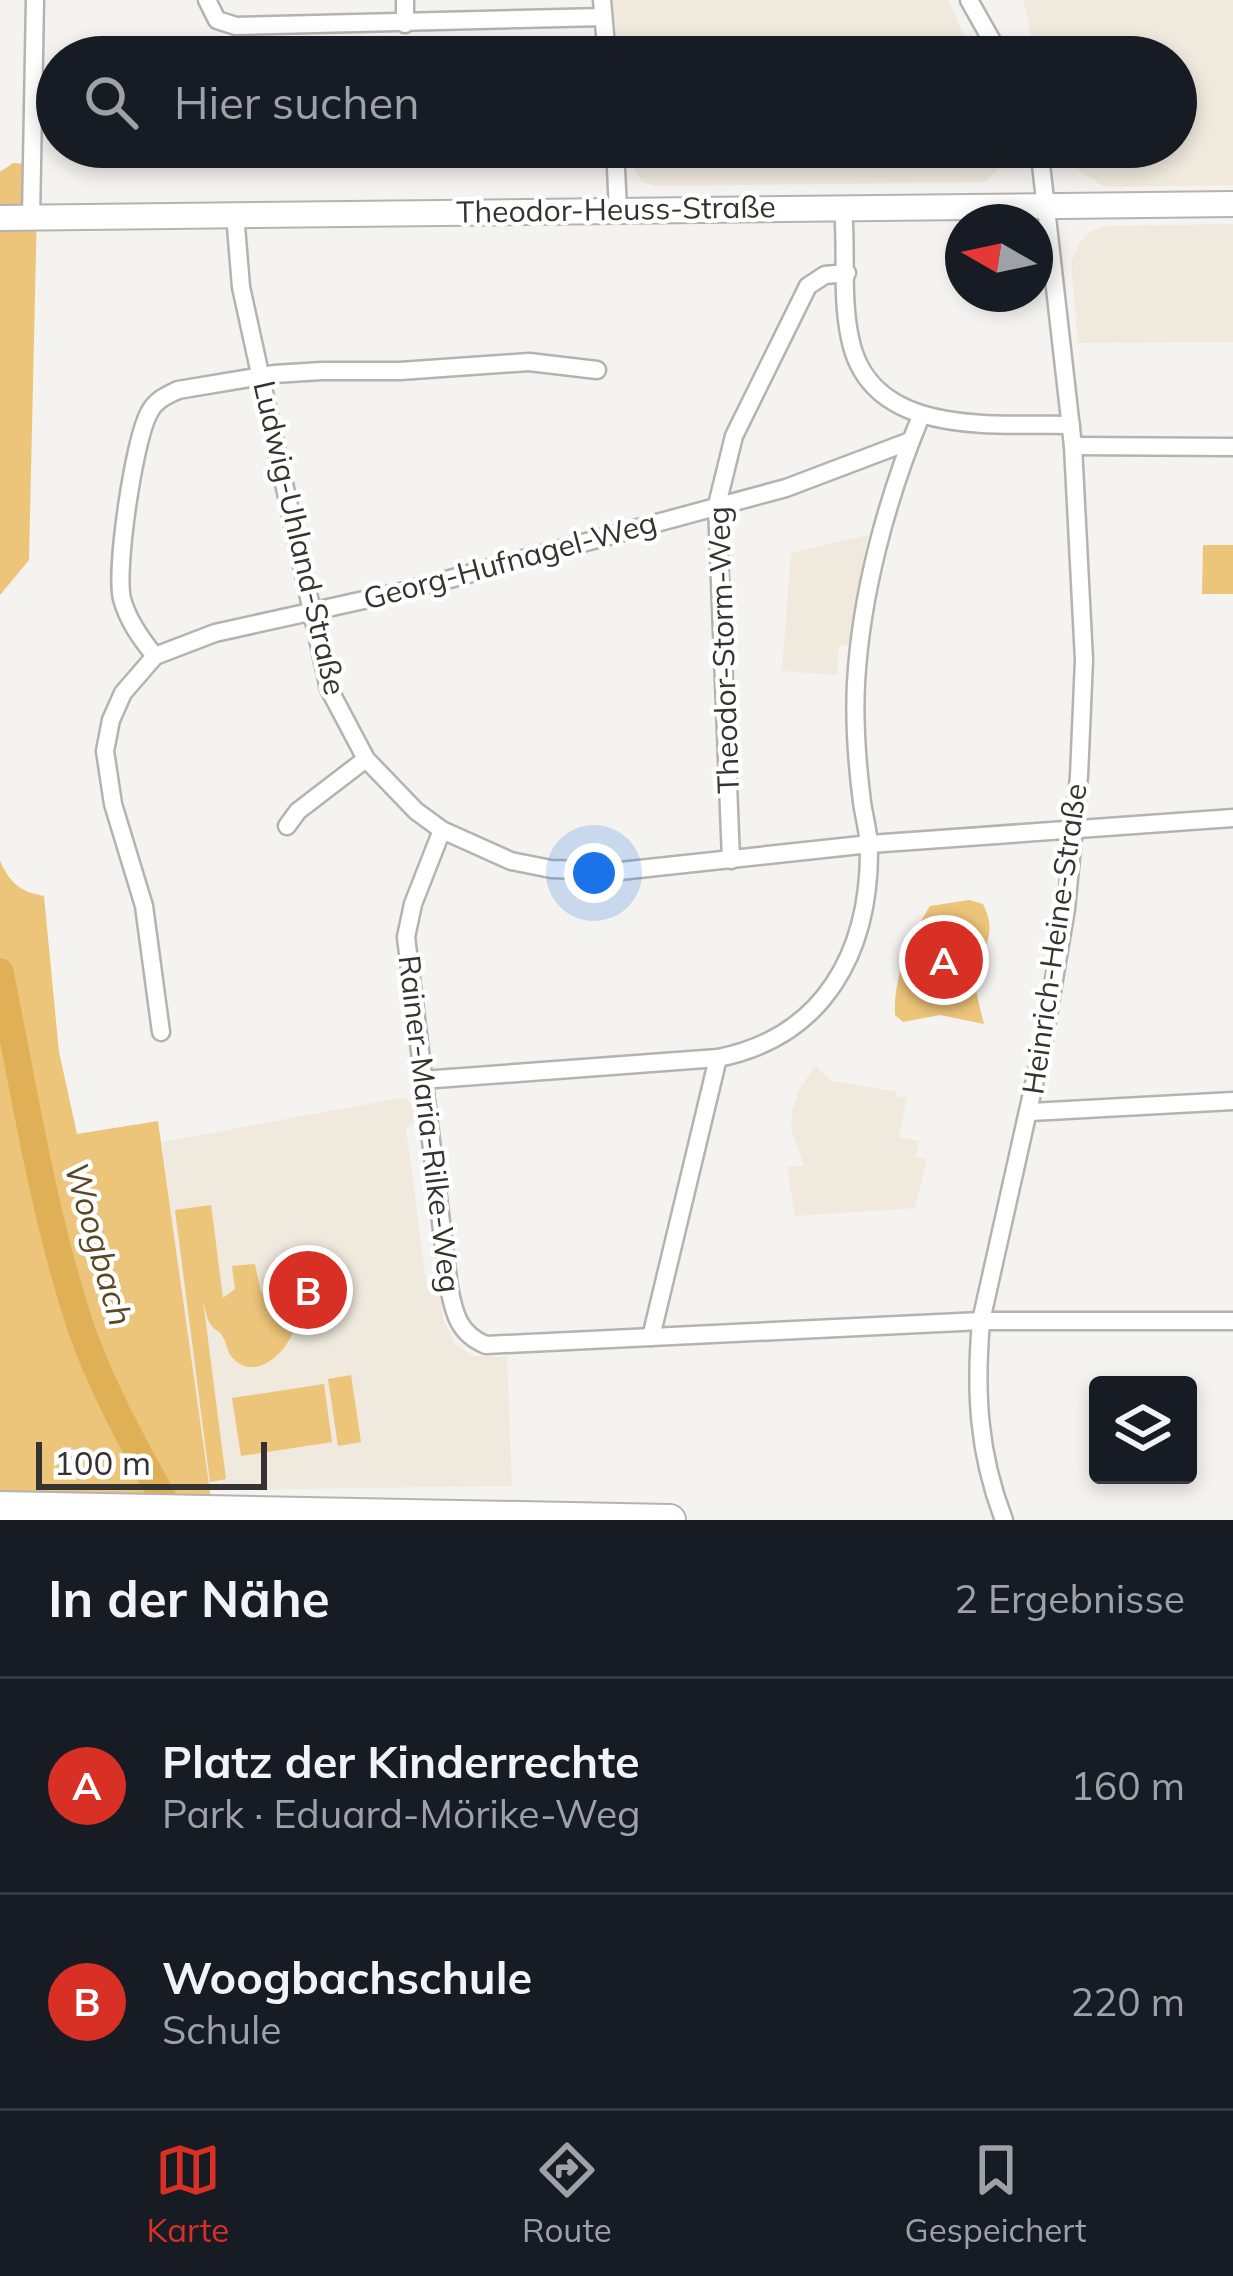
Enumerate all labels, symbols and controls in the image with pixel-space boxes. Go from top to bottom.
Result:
search box [36,36,1197,168]
icon: search [78,69,144,135]
text: Hier suchen [174,74,420,130]
street label: Theodor-Heuss-Straße [456,187,776,231]
north arrow [945,204,1053,312]
street label: Ludwig-Uhland-Straße [245,377,355,699]
street label: Georg-Hufnagel-Weg [359,503,661,617]
street label: Theodor-Storm-Weg [699,506,747,794]
street label: Heinrich-Heine-Straße [1013,781,1095,1097]
your location [564,843,624,903]
pin: A [905,915,983,1005]
street label: Rainer-Maria-Rilke-Weg [390,953,470,1295]
water label: Woogbach [57,1158,142,1330]
pin: B [269,1245,347,1335]
map controls [1089,1376,1197,1484]
button: layers [1089,1376,1197,1484]
scale bar [36,1436,267,1489]
text: 100 m [54,1442,151,1483]
text: In der Nähe [48,1566,330,1630]
text: 2 Ergebnisse [954,1574,1185,1623]
text: Platz der Kinderrechte [162,1733,640,1789]
text: A [72,1761,102,1810]
text: 160 m [1070,1761,1185,1810]
text: Park · Eduard-Mörike-Weg [162,1789,641,1838]
text: Woogbachschule [162,1949,532,2005]
text: B [74,1977,100,2026]
text: 220 m [1070,1977,1185,2026]
text: Schule [162,2005,281,2054]
tab: Karte [146,2137,229,2250]
tab: Route [522,2137,612,2250]
tab: Gespeichert [905,2137,1087,2250]

